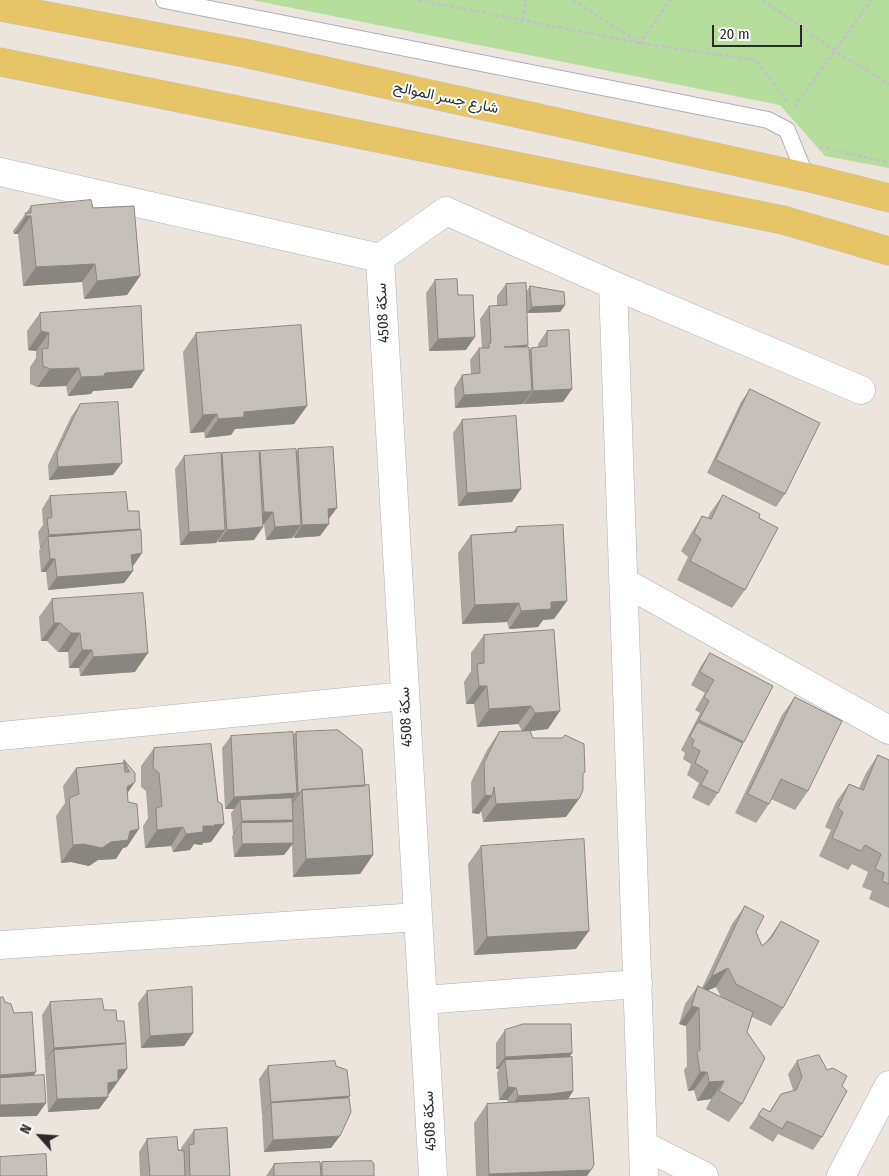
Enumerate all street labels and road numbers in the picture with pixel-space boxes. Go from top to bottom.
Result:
street label: شارع جسر الموالح [392,78,500,118]
street label: سكة 4508 [372,283,394,343]
street label: سكة 4508 [395,687,417,747]
street label: سكة 4508 [419,1091,441,1151]

